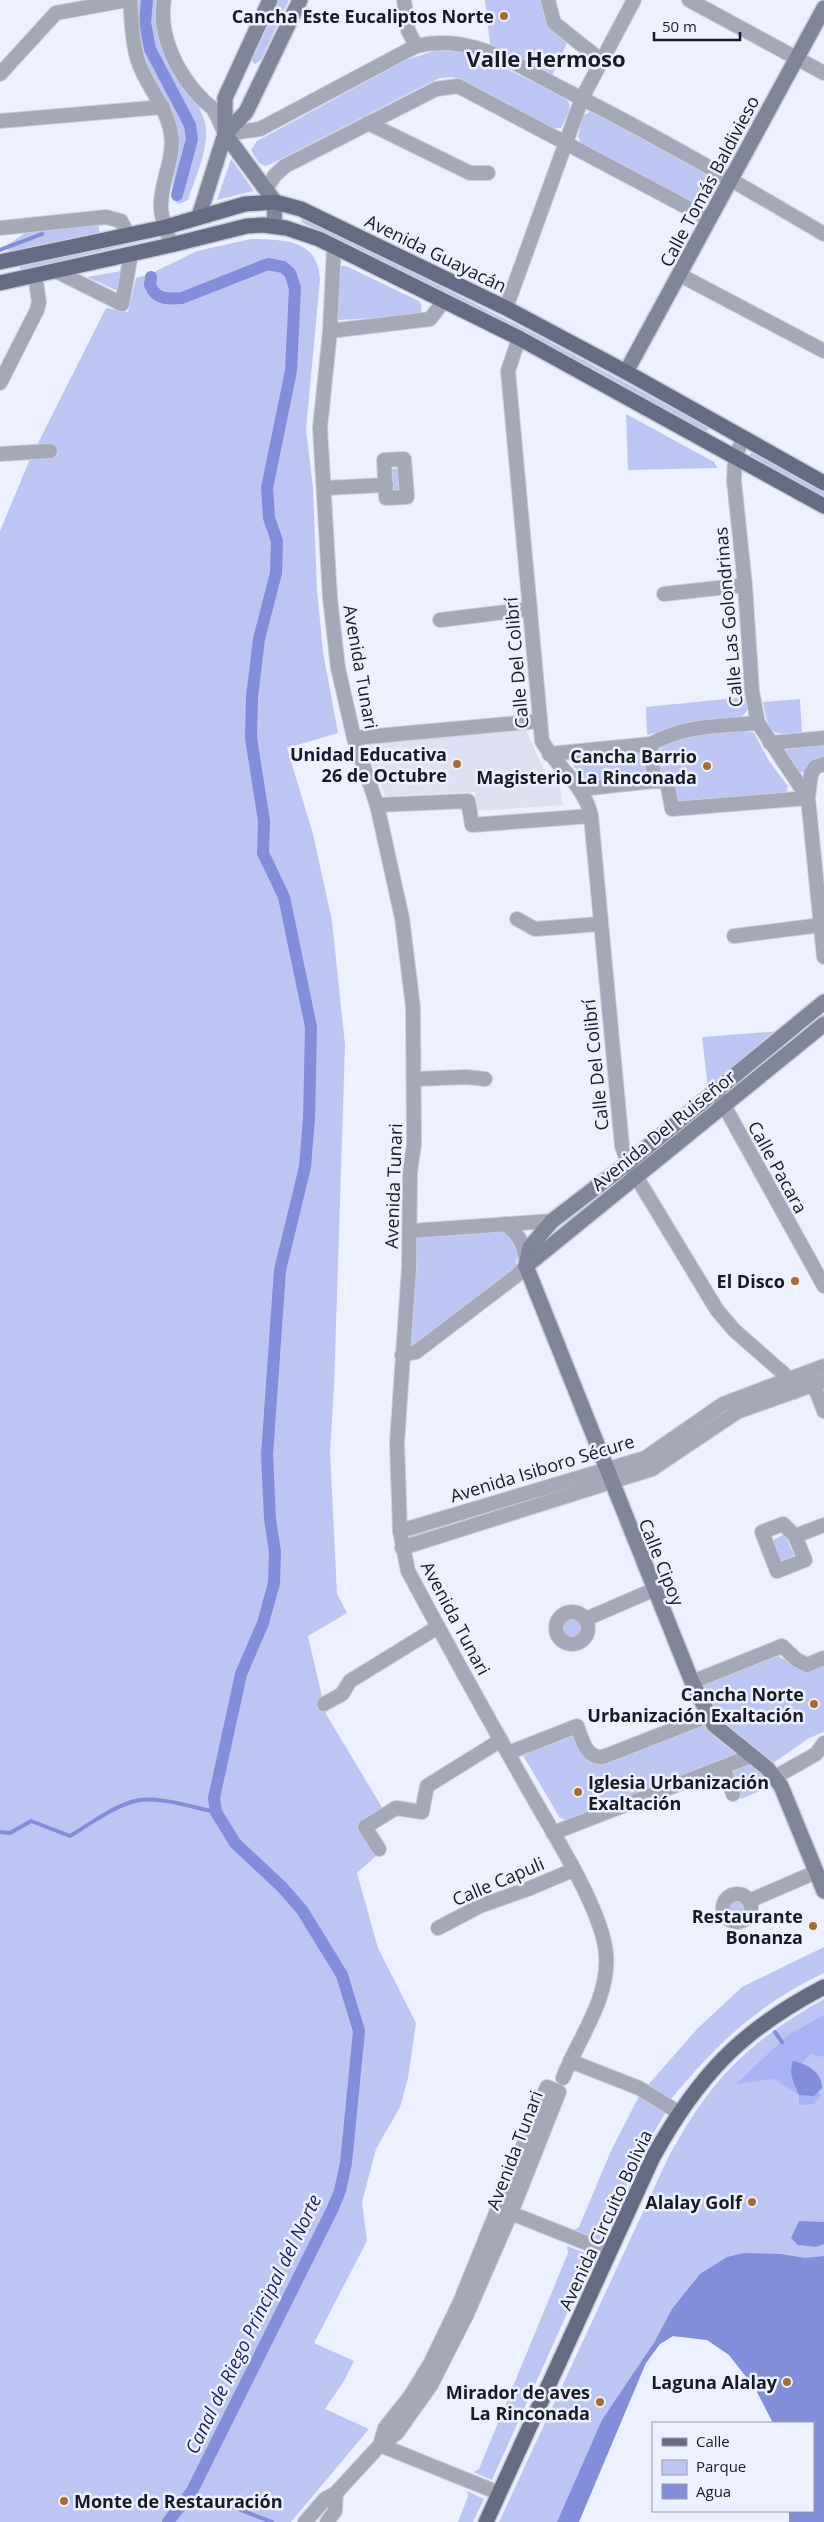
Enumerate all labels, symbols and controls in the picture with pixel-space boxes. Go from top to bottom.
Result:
place label: Cancha Este Eucaliptos Norte [232,4,494,28]
marker: Cancha Este Eucaliptos Norte [498,10,510,22]
scale bar [654,10,740,42]
text: 50 m [662,16,697,36]
district label: Valle Hermoso [466,43,626,73]
street label: Calle Tomás Baldivieso [654,91,764,271]
street label: Avenida Guayacán [361,208,511,298]
street label: Calle Las Golondrinas [708,526,748,708]
street label: Calle Del Colibrí [498,596,534,730]
street label: Avenida Tunari [338,603,384,731]
place label: Unidad Educativa 26 de Octubre [290,742,447,787]
place label: Cancha Barrio Magisterio La Rinconada [476,744,697,789]
marker: Unidad Educativa 26 de Octubre [451,758,463,770]
marker: Cancha Barrio Magisterio La Rinconada [701,760,713,772]
street label: Calle Del Colibrí [576,998,614,1132]
street label: Avenida Del Ruiseñor [586,1064,741,1196]
street label: Calle Pacara [743,1117,813,1217]
street label: Avenida Tunari [379,1123,407,1249]
place label: El Disco [717,1269,785,1293]
marker: El Disco [789,1275,801,1287]
street label: Avenida Isiboro Sécure [447,1428,637,1508]
street label: Calle Cipoy [634,1515,691,1610]
street label: Avenida Tunari [416,1557,496,1679]
place label: Cancha Norte Urbanización Exaltación [587,1682,804,1727]
marker: Cancha Norte Urbanización Exaltación [808,1698,820,1710]
place label: Iglesia Urbanización Exaltación [588,1770,769,1815]
marker: Iglesia Urbanización Exaltación [572,1786,584,1798]
street label: Calle Capuli [448,1851,548,1911]
place label: Restaurante Bonanza [692,1904,803,1949]
marker: Restaurante Bonanza [807,1920,819,1932]
street label: Avenida Tunari [480,2087,548,2213]
street label: Avenida Circuito Bolivia [553,2126,657,2314]
water label: Canal de Riego Principal del Norte [179,2190,327,2458]
place label: Alalay Golf [645,2190,743,2214]
marker: Alalay Golf [746,2196,758,2208]
place label: Laguna Alalay [651,2370,778,2394]
marker: Laguna Alalay [781,2376,793,2388]
place label: Mirador de aves La Rinconada [446,2380,590,2425]
marker: Mirador de aves La Rinconada [594,2396,606,2408]
legend [652,2422,814,2512]
text: Calle [696,2431,730,2451]
text: Parque [696,2456,746,2476]
text: Agua [696,2481,731,2501]
place label: Monte de Restauración [74,2489,283,2513]
marker: Monte de Restauración [58,2495,70,2507]

